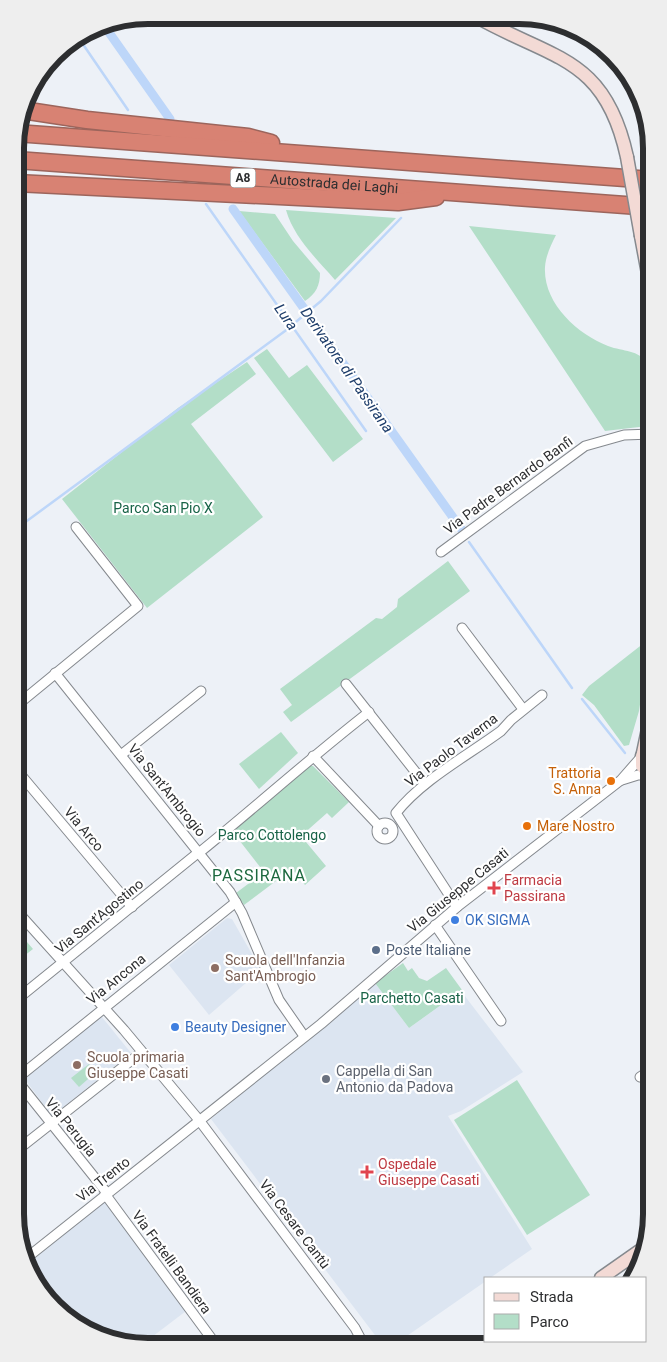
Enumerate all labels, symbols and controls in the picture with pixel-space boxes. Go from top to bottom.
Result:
road number: A8 [230,168,256,188]
street label: Autostrada dei Laghi [269,171,399,196]
water label: Lura [271,300,301,334]
water label: Derivatore di Passirana [297,304,397,436]
street label: Via Padre Bernardo Banfi [441,433,575,537]
park label: Parco San Pio X [113,500,213,516]
street label: Via Paolo Taverna [402,710,500,790]
street label: Via Sant'Ambrogio [125,741,209,839]
place label: Trattoria S. Anna [548,765,601,797]
marker: Trattoria S. Anna [605,775,617,787]
street label: Via Arco [61,804,107,854]
place label: Mare Nostro [537,818,615,834]
marker: Mare Nostro [521,820,533,832]
park label: Parco Cottolengo [218,827,326,843]
street label: Via Giuseppe Casati [404,844,512,936]
district label: PASSIRANA [212,866,306,885]
place label: Farmacia Passirana [504,872,566,904]
street label: Via Sant'Agostino [52,875,146,957]
marker: Farmacia Passirana [488,882,500,894]
place label: OK SIGMA [465,912,530,928]
marker: OK SIGMA [449,914,461,926]
place label: Poste Italiane [386,942,471,958]
marker: Poste Italiane [370,944,382,956]
street label: Via Ancona [83,950,149,1008]
place label: Scuola dell'Infanzia Sant'Ambrogio [225,952,345,984]
marker: Scuola dell'Infanzia Sant'Ambrogio [209,962,221,974]
park label: Parchetto Casati [360,990,464,1006]
place label: Beauty Designer [185,1019,286,1035]
marker: Beauty Designer [169,1021,181,1033]
place label: Scuola primaria Giuseppe Casati [87,1049,188,1081]
marker: Scuola primaria Giuseppe Casati [71,1059,83,1071]
place label: Cappella di San Antonio da Padova [336,1063,453,1095]
marker: Cappella di San Antonio da Padova [320,1073,332,1085]
street label: Via Perugia [42,1094,100,1160]
street label: Via Trento [73,1153,133,1205]
place label: Ospedale Giuseppe Casati [378,1156,479,1188]
marker: Ospedale Giuseppe Casati [360,1165,374,1179]
street label: Via Cesare Cantù [256,1176,334,1272]
street label: Via Fratelli Bandiera [129,1207,215,1317]
legend [484,1277,647,1342]
text: Strada [530,1288,573,1306]
text: Parco [530,1313,569,1331]

